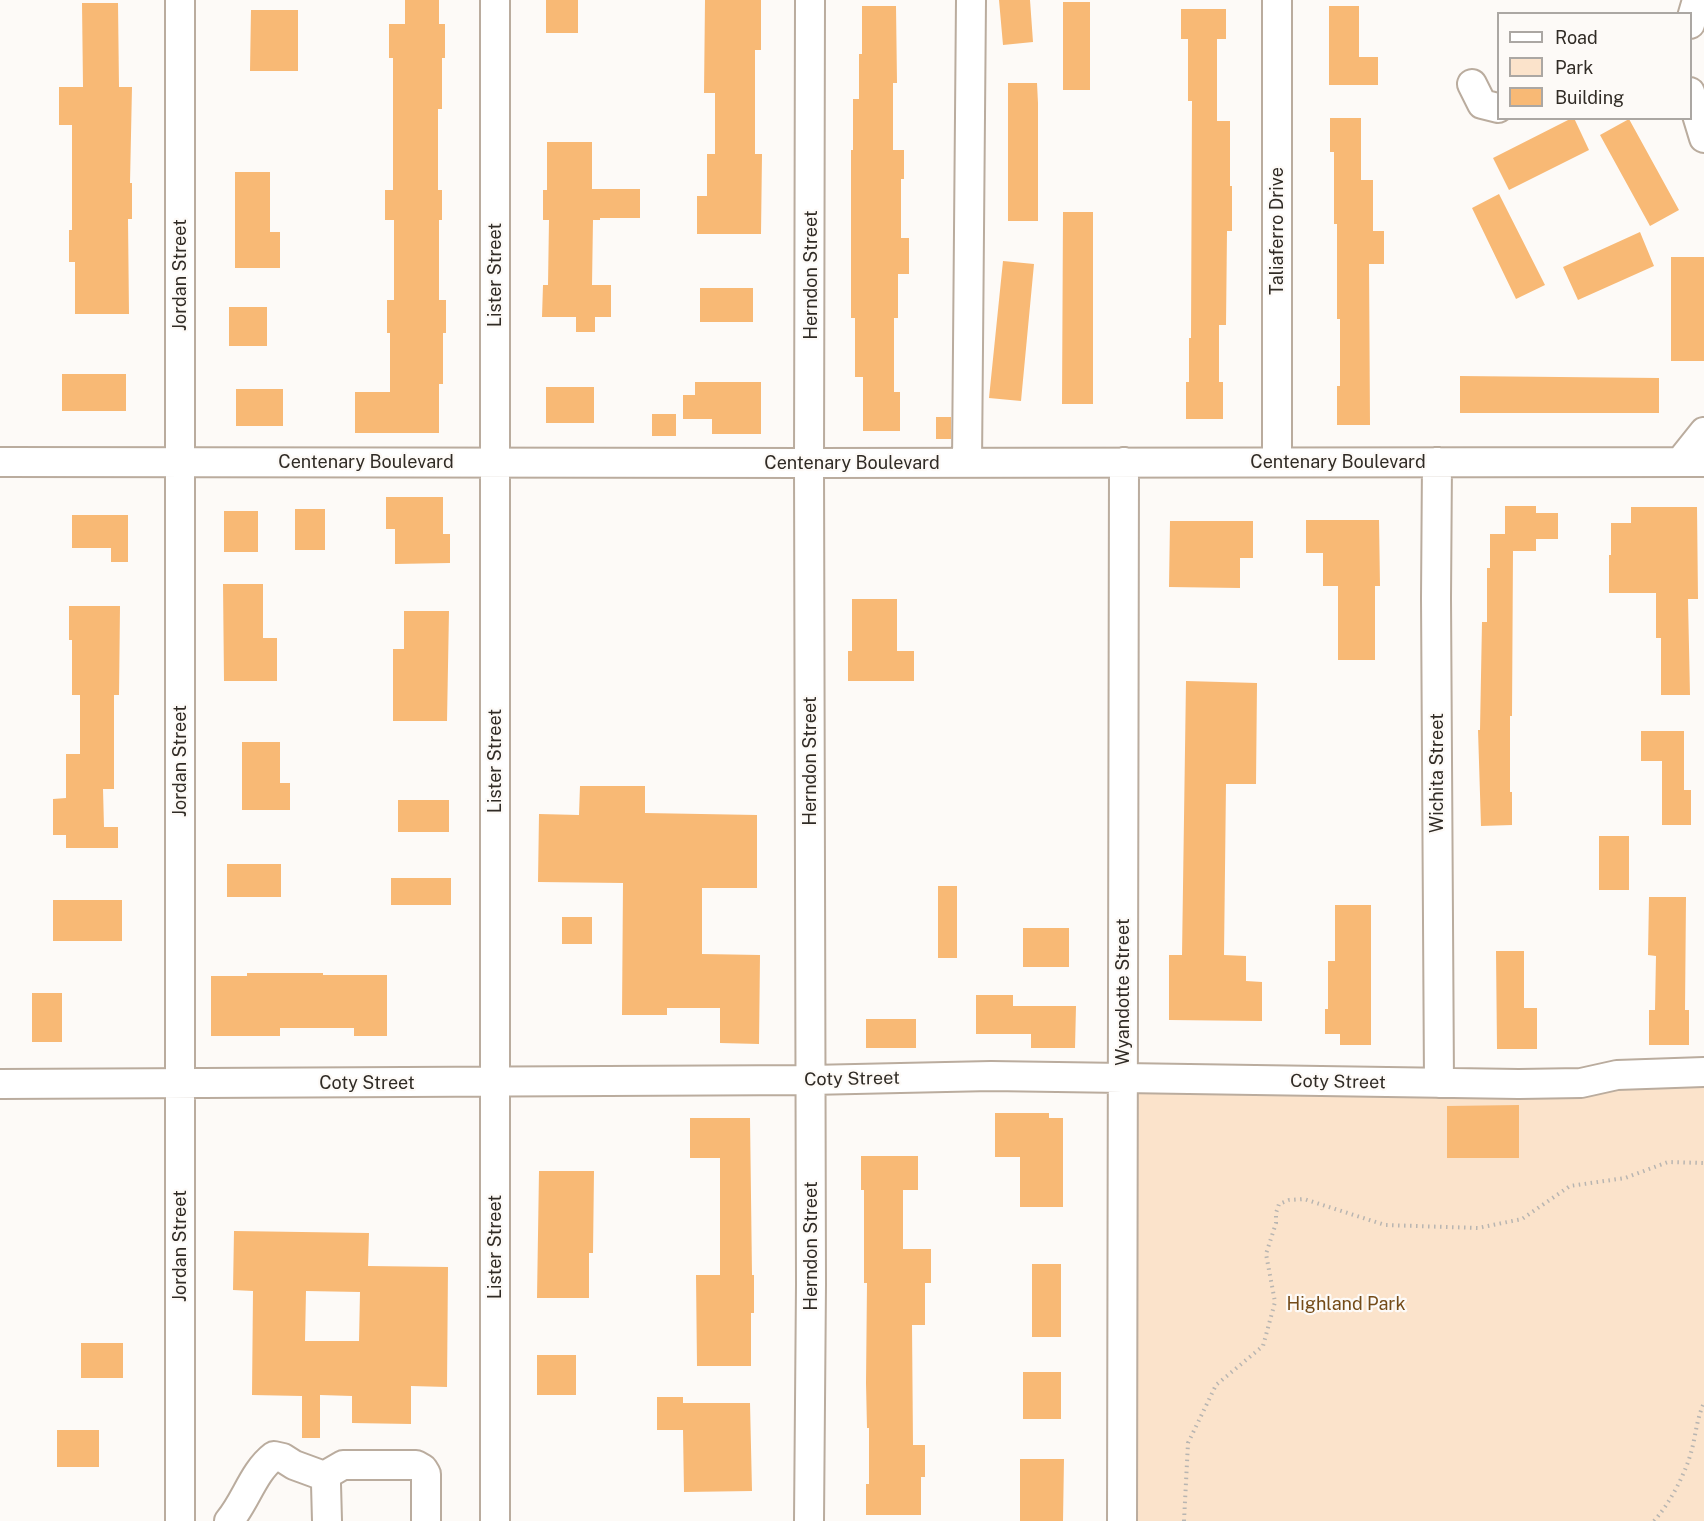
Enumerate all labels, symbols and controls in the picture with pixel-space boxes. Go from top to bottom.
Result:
legend [1497,12,1692,120]
text: Road [1555,27,1598,48]
text: Park [1555,57,1593,78]
text: Building [1555,87,1624,108]
street label: Taliaferro Drive [1266,167,1288,295]
street label: Herndon Street [800,210,822,340]
street label: Jordan Street [169,219,191,331]
street label: Lister Street [484,223,506,327]
street label: Centenary Boulevard [278,451,454,473]
street label: Centenary Boulevard [1250,451,1426,473]
street label: Centenary Boulevard [764,452,940,474]
street label: Herndon Street [799,696,821,826]
street label: Jordan Street [169,705,191,817]
street label: Lister Street [484,709,506,813]
street label: Wichita Street [1426,713,1448,833]
street label: Wyandotte Street [1112,918,1134,1066]
street label: Coty Street [804,1067,900,1091]
street label: Coty Street [1290,1070,1386,1094]
street label: Coty Street [319,1072,415,1094]
street label: Herndon Street [800,1181,822,1311]
street label: Jordan Street [169,1190,191,1302]
street label: Lister Street [484,1195,506,1299]
park label: Highland Park [1287,1293,1405,1315]

